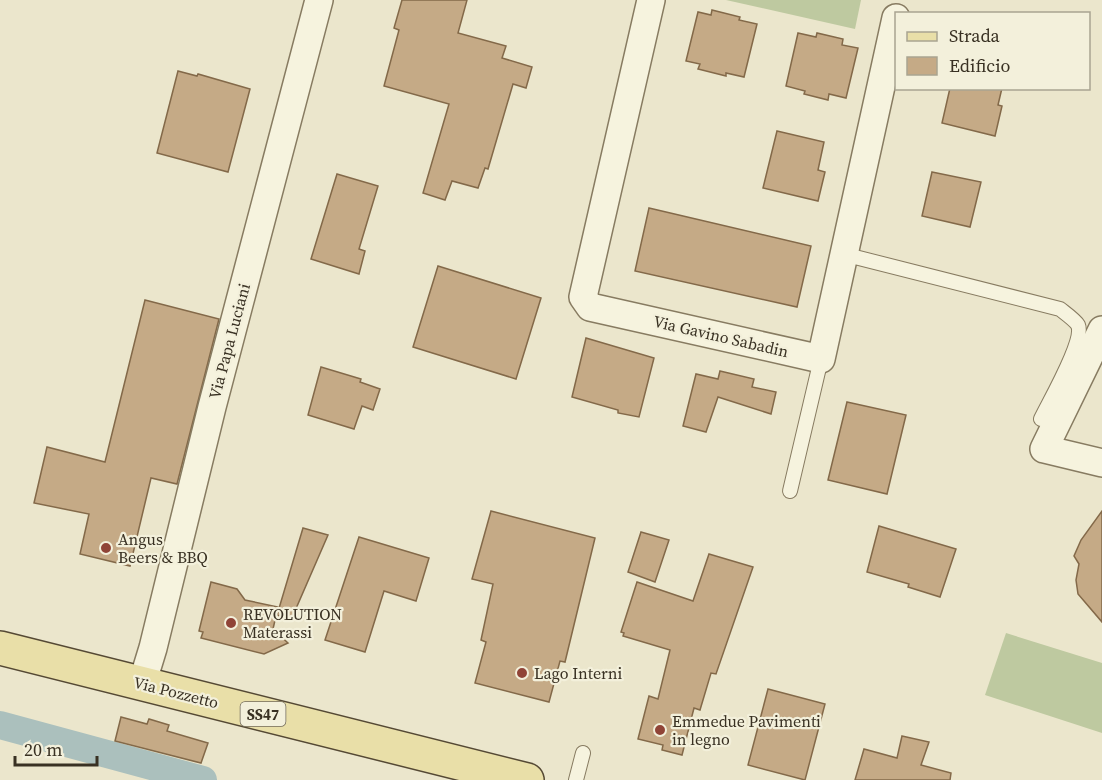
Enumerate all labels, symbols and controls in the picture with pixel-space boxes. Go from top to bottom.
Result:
legend [895,12,1090,90]
text: Strada [949,23,1000,48]
text: Edificio [949,53,1010,78]
street label: Via Papa Luciani [203,281,255,401]
street label: Via Gavino Sabadin [651,310,791,362]
place label: Angus Beers & BBQ [118,528,208,568]
marker: Angus Beers & BBQ [99,541,113,555]
place label: REVOLUTION Materassi [243,603,342,643]
marker: REVOLUTION Materassi [224,616,238,630]
place label: Lago Interni [534,662,623,684]
marker: Lago Interni [515,666,529,680]
street label: Via Pozzetto [131,671,221,713]
road number: SS47 [240,702,286,726]
place label: Emmedue Pavimenti in legno [672,710,821,750]
marker: Emmedue Pavimenti in legno [653,723,667,737]
scale bar [15,729,98,767]
text: 20 m [24,737,62,762]

